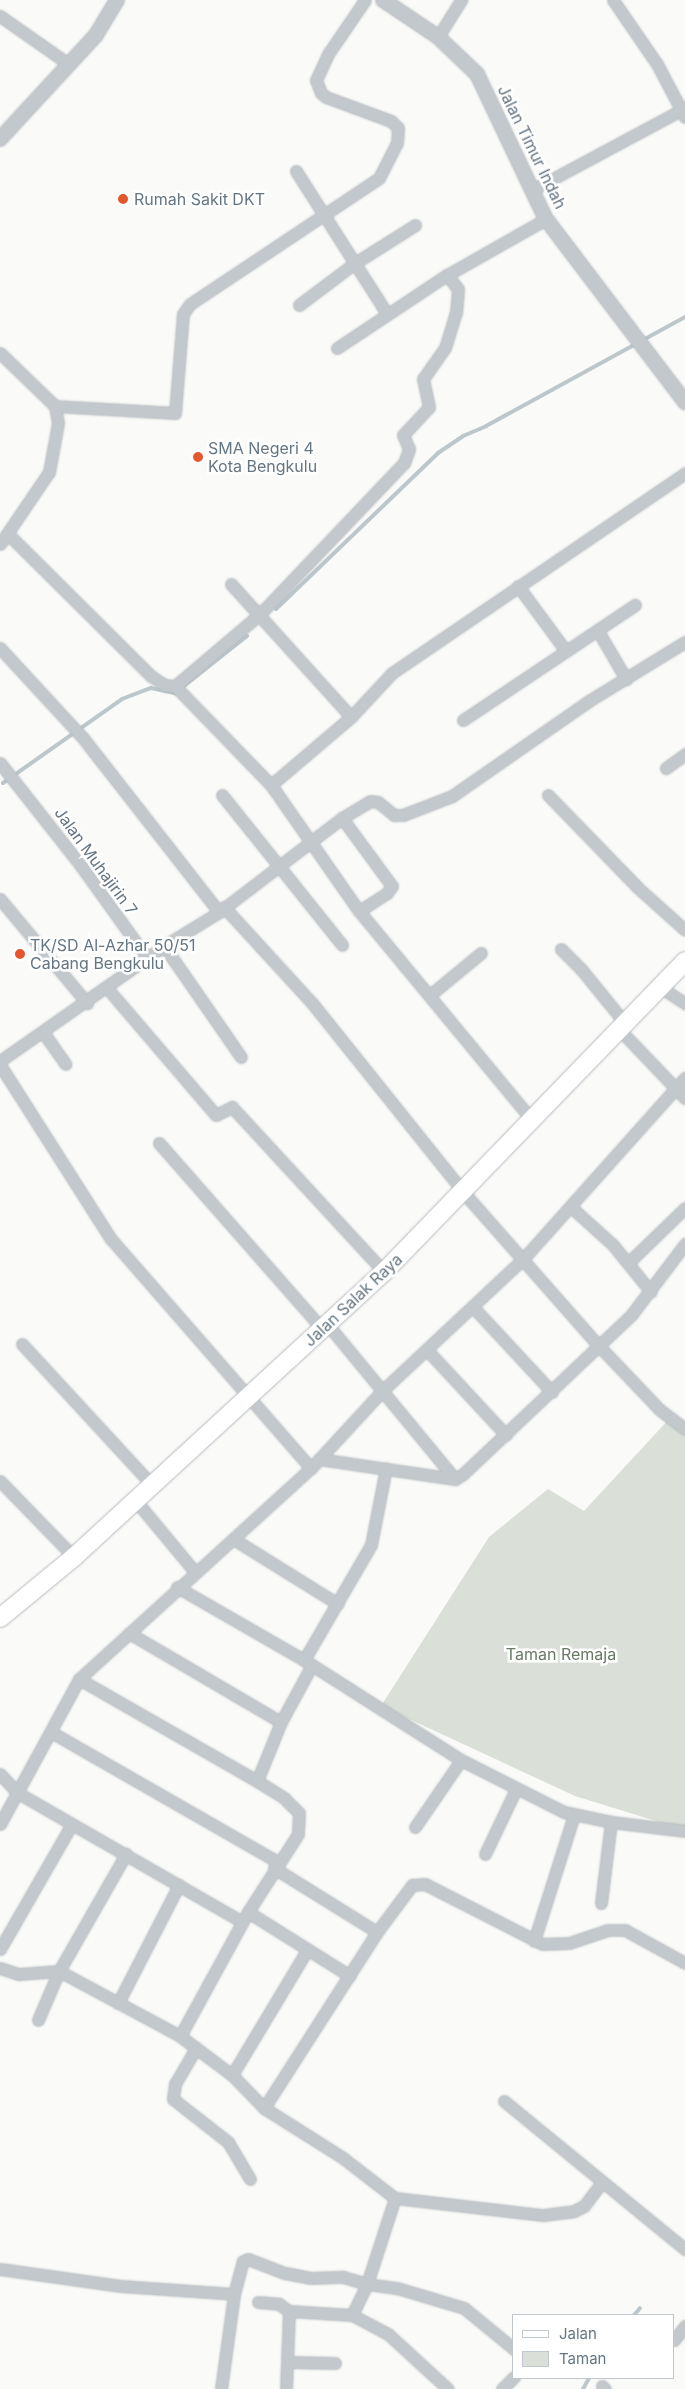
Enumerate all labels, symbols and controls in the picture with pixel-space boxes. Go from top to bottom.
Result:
street label: Jalan Timur Indah [494,82,570,212]
place label: Rumah Sakit DKT [134,189,265,209]
marker: Rumah Sakit DKT [116,192,130,206]
place label: SMA Negeri 4 Kota Bengkulu [208,438,317,476]
marker: SMA Negeri 4 Kota Bengkulu [192,451,204,463]
street label: Jalan Muhajirin 7 [51,804,141,918]
place label: TK/SD Al-Azhar 50/51 Cabang Bengkulu [30,935,196,973]
marker: TK/SD Al-Azhar 50/51 Cabang Bengkulu [14,948,26,960]
street label: Jalan Salak Raya [300,1250,406,1350]
park label: Taman Remaja [506,1644,616,1664]
legend [512,2314,675,2379]
text: Jalan [559,2324,597,2343]
text: Taman [559,2349,606,2368]

